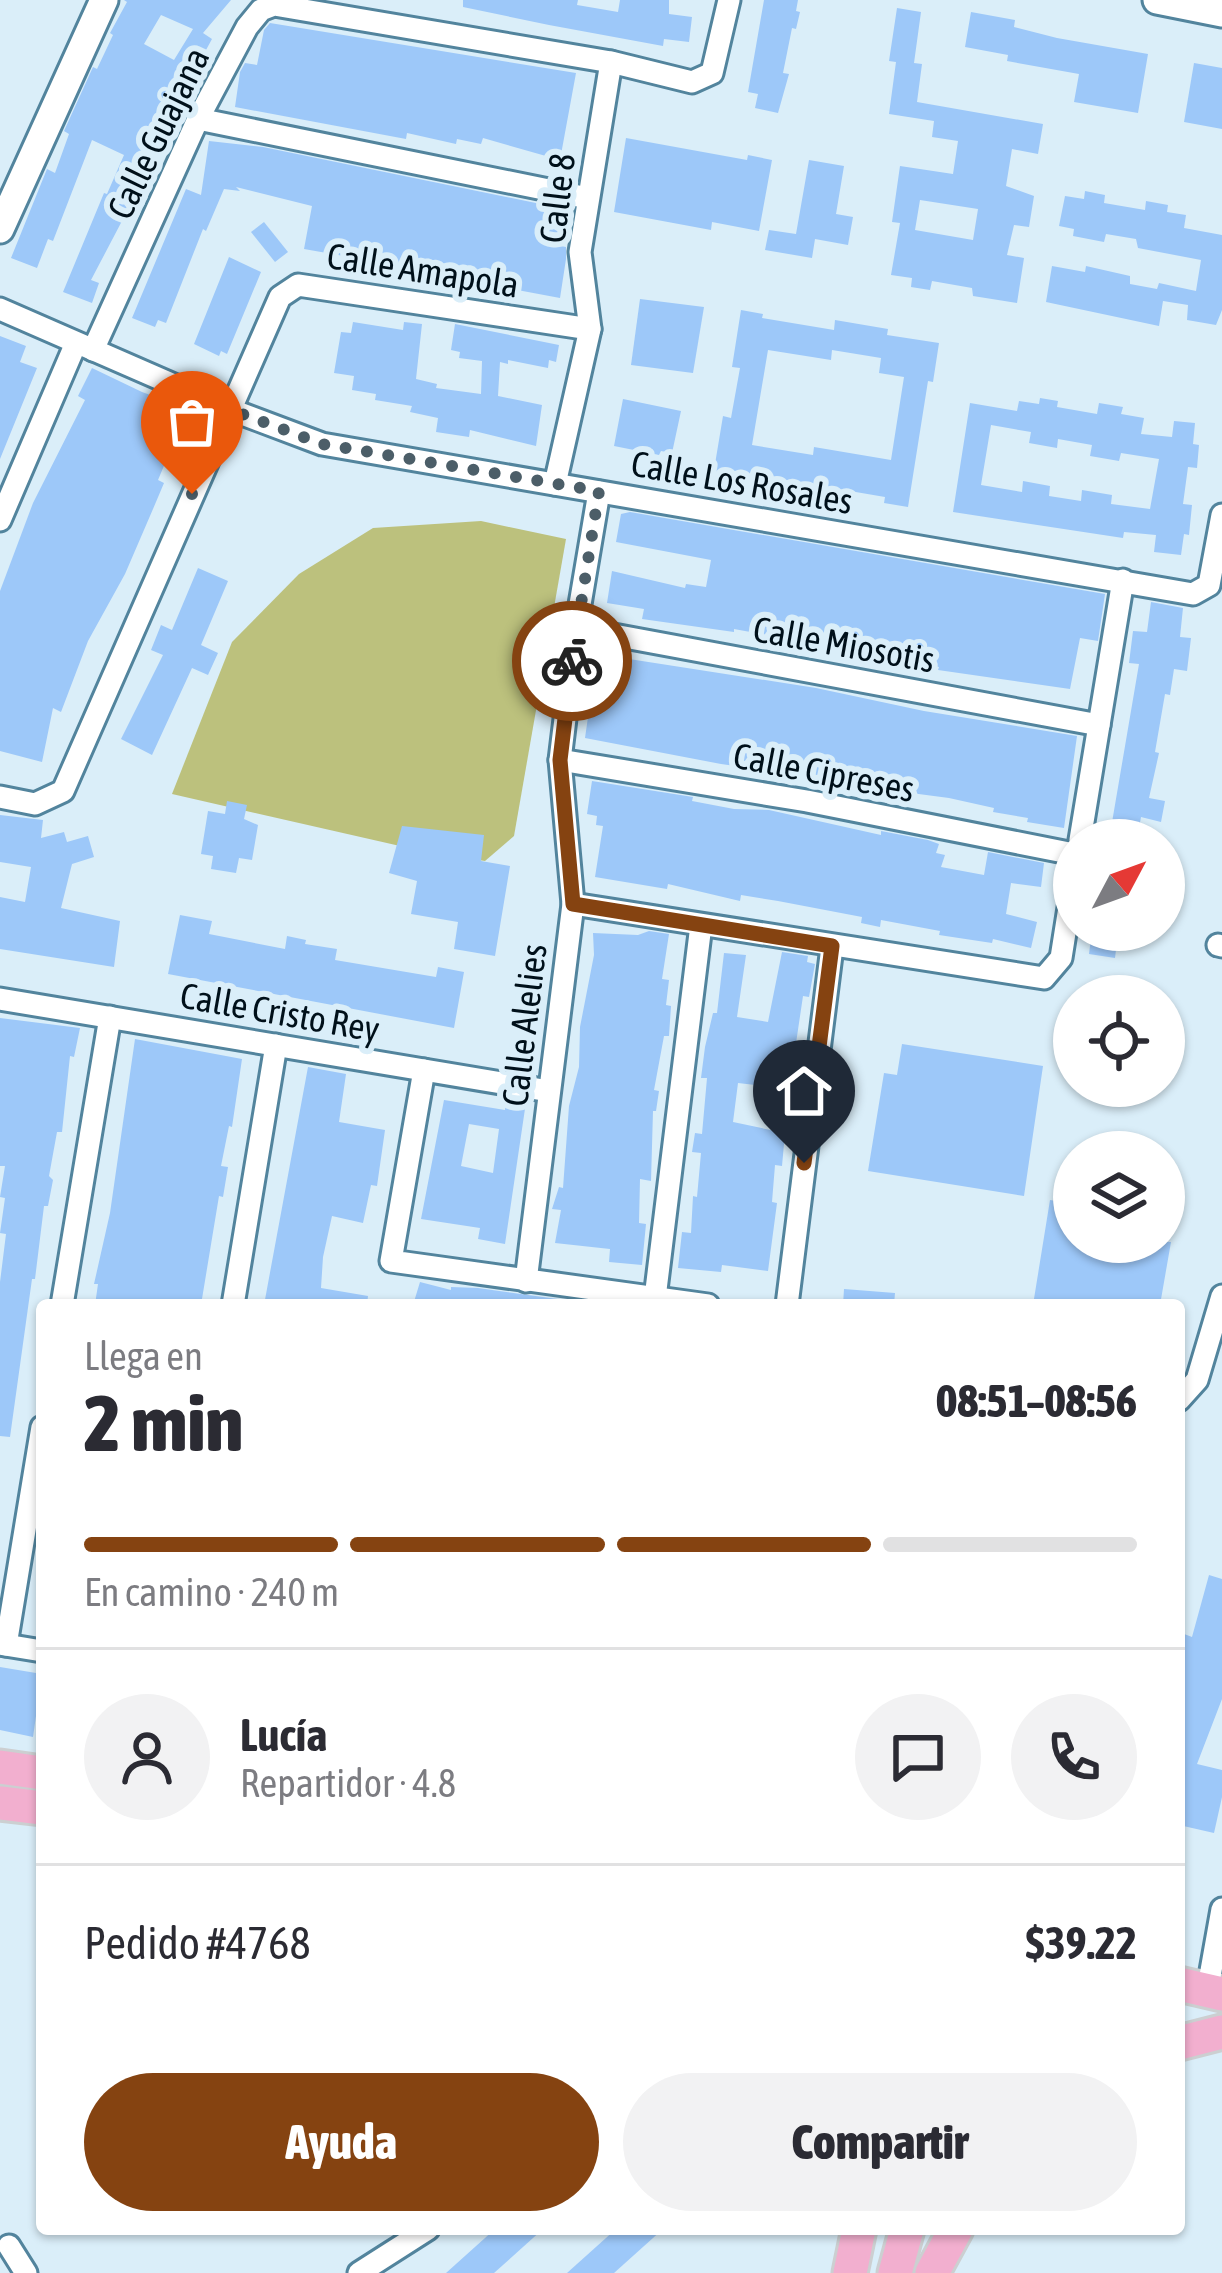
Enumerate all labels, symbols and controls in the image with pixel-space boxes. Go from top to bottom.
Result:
street label: Calle Guajana [98,40,218,226]
street label: Calle 8 [531,151,583,245]
street label: Calle Amapola [324,234,522,306]
pin [141,371,243,494]
icon: bag [159,389,225,455]
street label: Calle Los Rosales [628,442,856,522]
courier [512,601,632,721]
street label: Calle Miosotis [750,607,938,681]
icon: bike [539,628,605,694]
street label: Calle Cipreses [730,734,918,810]
north arrow [1053,819,1185,951]
map controls [1053,819,1185,1263]
street label: Calle Alelies [493,942,555,1108]
street label: Calle Cristo Rey [177,974,383,1050]
button: locate [1053,975,1185,1107]
pin [753,1040,855,1163]
icon: home [771,1058,837,1124]
button: layers [1053,1131,1185,1263]
text: Llega en [84,1334,203,1378]
text: 08:51–08:56 [936,1375,1137,1427]
text: 2 min [84,1378,243,1468]
text: En camino · 240 m [84,1570,339,1614]
button: person [84,1694,210,1820]
button: chat [855,1694,981,1820]
button: phone [1011,1694,1137,1820]
text: Lucía [240,1709,327,1761]
text: Repartidor · 4.8 [240,1761,456,1805]
text: Pedido #4768 [84,1917,311,1969]
text: $39.22 [1025,1917,1137,1969]
button: Ayuda [84,2073,599,2211]
button: Compartir [623,2073,1137,2211]

